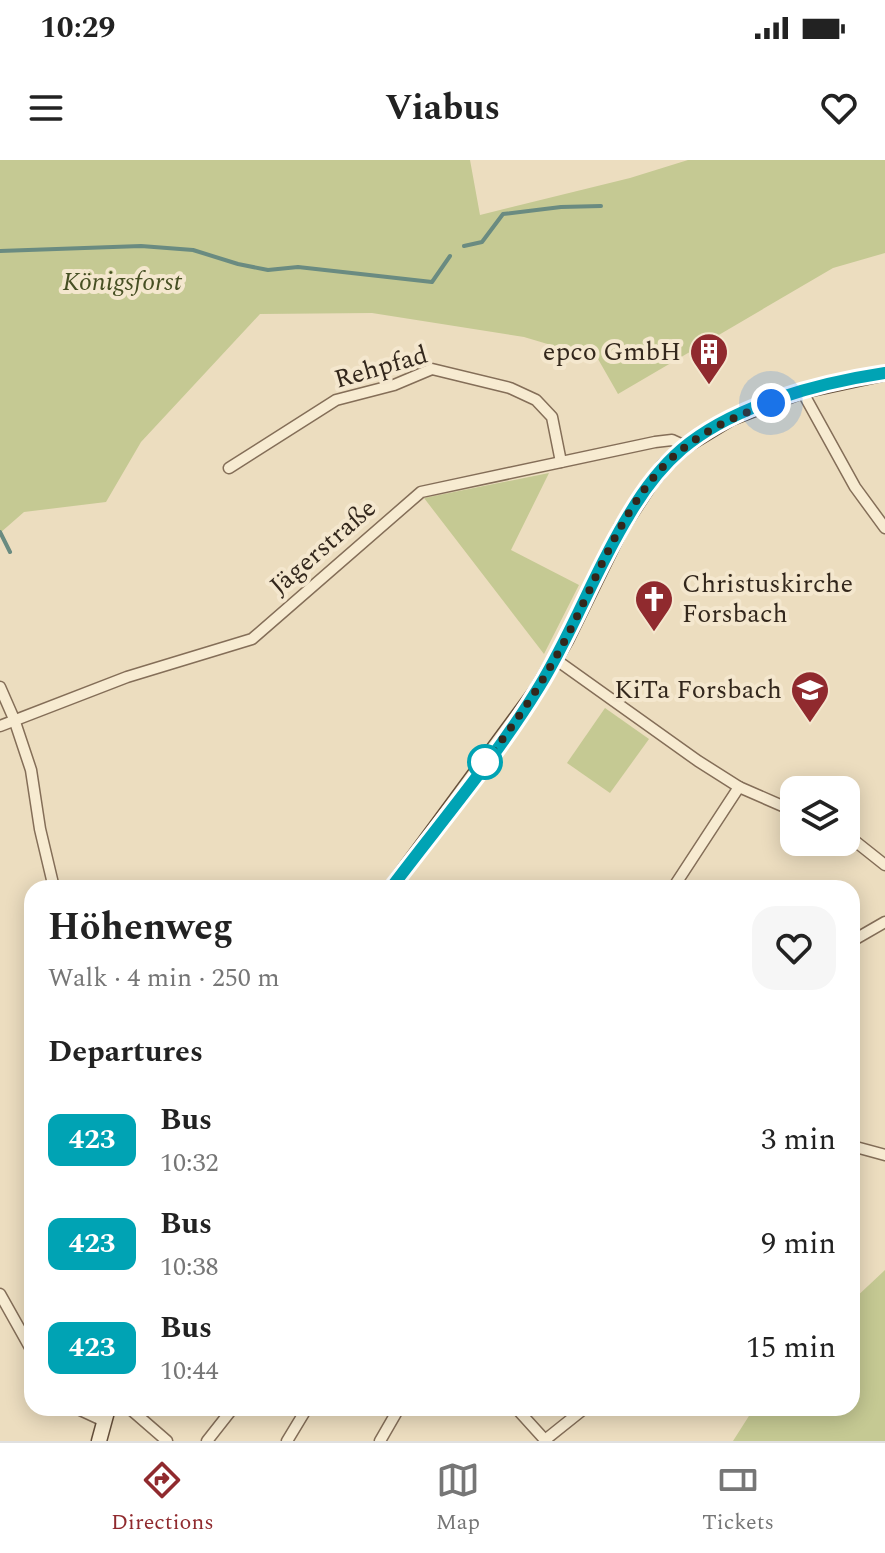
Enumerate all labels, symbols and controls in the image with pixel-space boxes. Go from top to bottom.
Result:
text: 10:29 [40,5,115,51]
text: Viabus [385,81,500,136]
icon: menu [24,86,68,130]
icon: heart [817,86,861,130]
park label: Königsforst [62,262,182,302]
building icon: epco GmbH [688,331,730,386]
place label: epco GmbH [543,332,681,372]
street label: Rehpfad [329,335,433,399]
your location [751,383,791,423]
street label: Jägerstraße [261,489,385,605]
place label: Christuskirche Forsbach [682,564,853,634]
church icon: Christuskirche Forsbach [633,578,675,633]
school or university icon: KiTa Forsbach [789,669,831,724]
place label: KiTa Forsbach [614,670,782,710]
unlabelled marker [468,745,502,779]
map controls [780,776,860,856]
button: layers [780,776,860,856]
text: Höhenweg [48,899,233,957]
button: heart [752,906,836,990]
text: Walk · 4 min · 250 m [48,958,280,998]
text: Departures [48,1029,203,1075]
text: Bus [160,1097,212,1143]
text: 3 min [761,1117,836,1163]
text: 423 [68,1118,116,1161]
text: 10:32 [160,1143,219,1183]
text: Bus [160,1201,212,1247]
text: 9 min [761,1221,836,1267]
text: 423 [68,1222,116,1265]
text: 10:38 [160,1247,219,1287]
text: Bus [160,1305,212,1351]
text: 15 min [746,1325,836,1371]
text: 423 [68,1326,116,1369]
text: 10:44 [160,1351,219,1391]
tab: Directions [111,1458,214,1539]
tab: Map [436,1458,480,1539]
tab: Tickets [702,1458,774,1539]

